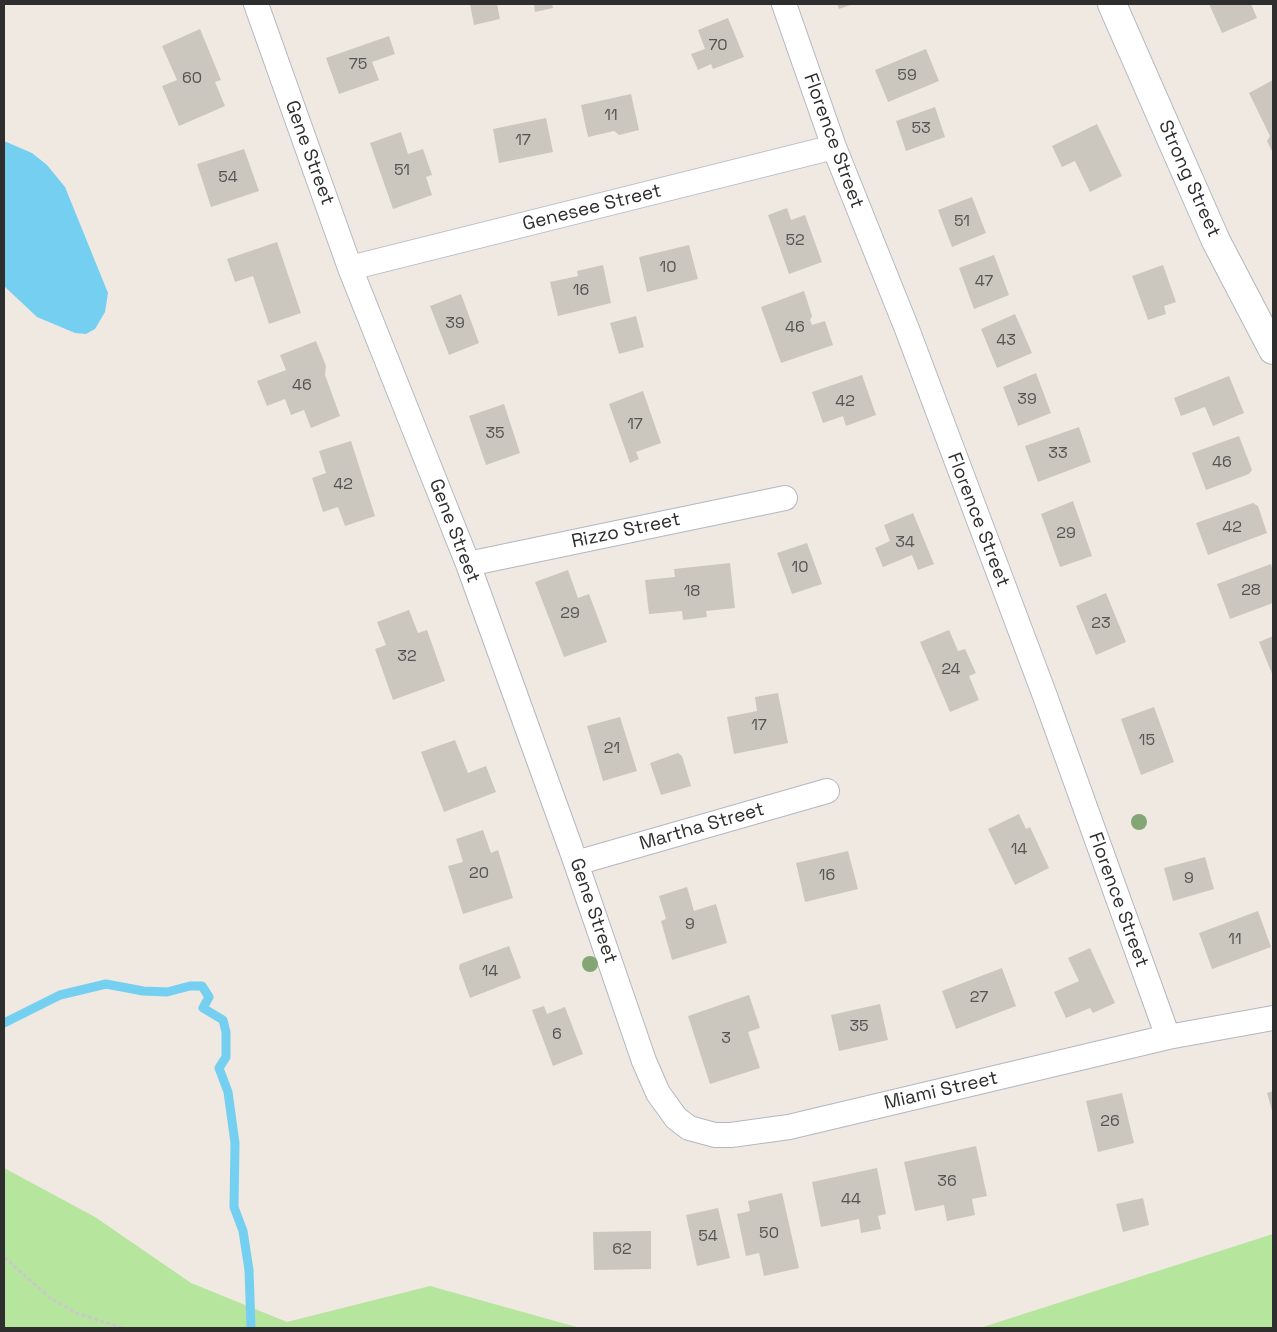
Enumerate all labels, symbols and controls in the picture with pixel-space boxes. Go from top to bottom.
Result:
house number: 70 [708,36,728,56]
house number: 75 [349,55,367,75]
house number: 59 [897,66,917,86]
house number: 60 [182,69,202,89]
street label: Florence Street [798,70,868,212]
street label: Gene Street [280,98,338,208]
house number: 11 [604,106,618,126]
street label: Strong Street [1153,117,1225,241]
house number: 53 [911,119,931,139]
house number: 17 [515,131,531,151]
house number: 51 [394,161,410,181]
house number: 54 [218,168,238,188]
street label: Genesee Street [520,180,664,236]
house number: 51 [954,212,970,232]
house number: 52 [785,231,805,251]
house number: 10 [660,258,676,278]
house number: 47 [975,272,993,292]
house number: 16 [573,281,589,301]
house number: 39 [445,314,465,334]
house number: 46 [785,318,805,338]
house number: 43 [996,331,1016,351]
house number: 46 [292,376,312,396]
house number: 39 [1017,390,1037,410]
house number: 42 [835,392,855,412]
house number: 17 [627,415,643,435]
house number: 35 [485,424,505,444]
house number: 33 [1048,444,1068,464]
street label: Florence Street [942,450,1014,590]
house number: 46 [1212,453,1232,473]
house number: 42 [333,475,353,495]
street label: Gene Street [424,476,484,586]
street label: Rizzo Street [569,508,683,554]
house number: 42 [1222,518,1242,538]
house number: 29 [1056,524,1076,544]
house number: 34 [895,533,915,553]
house number: 10 [792,558,808,578]
house number: 28 [1241,581,1261,601]
house number: 18 [684,582,700,602]
house number: 29 [560,604,580,624]
house number: 23 [1091,614,1111,634]
house number: 32 [397,647,417,667]
house number: 24 [941,660,961,680]
house number: 17 [751,716,767,736]
house number: 15 [1139,731,1155,751]
house number: 21 [604,739,620,759]
street label: Martha Street [637,798,767,856]
street label: Florence Street [1083,829,1153,971]
house number: 14 [1011,840,1027,860]
street label: Gene Street [564,855,622,967]
house number: 20 [469,864,489,884]
house number: 16 [819,866,835,886]
house number: 9 [1184,869,1194,889]
house number: 9 [685,915,695,935]
house number: 11 [1228,930,1242,950]
house number: 14 [482,962,498,982]
house number: 27 [970,988,988,1008]
house number: 35 [849,1017,869,1037]
house number: 6 [552,1025,562,1045]
house number: 3 [721,1029,731,1049]
street label: Miami Street [882,1067,1000,1115]
house number: 26 [1100,1112,1120,1132]
house number: 36 [937,1172,957,1192]
house number: 44 [841,1190,861,1210]
house number: 50 [759,1224,779,1244]
house number: 54 [698,1227,718,1247]
house number: 62 [612,1240,632,1260]

